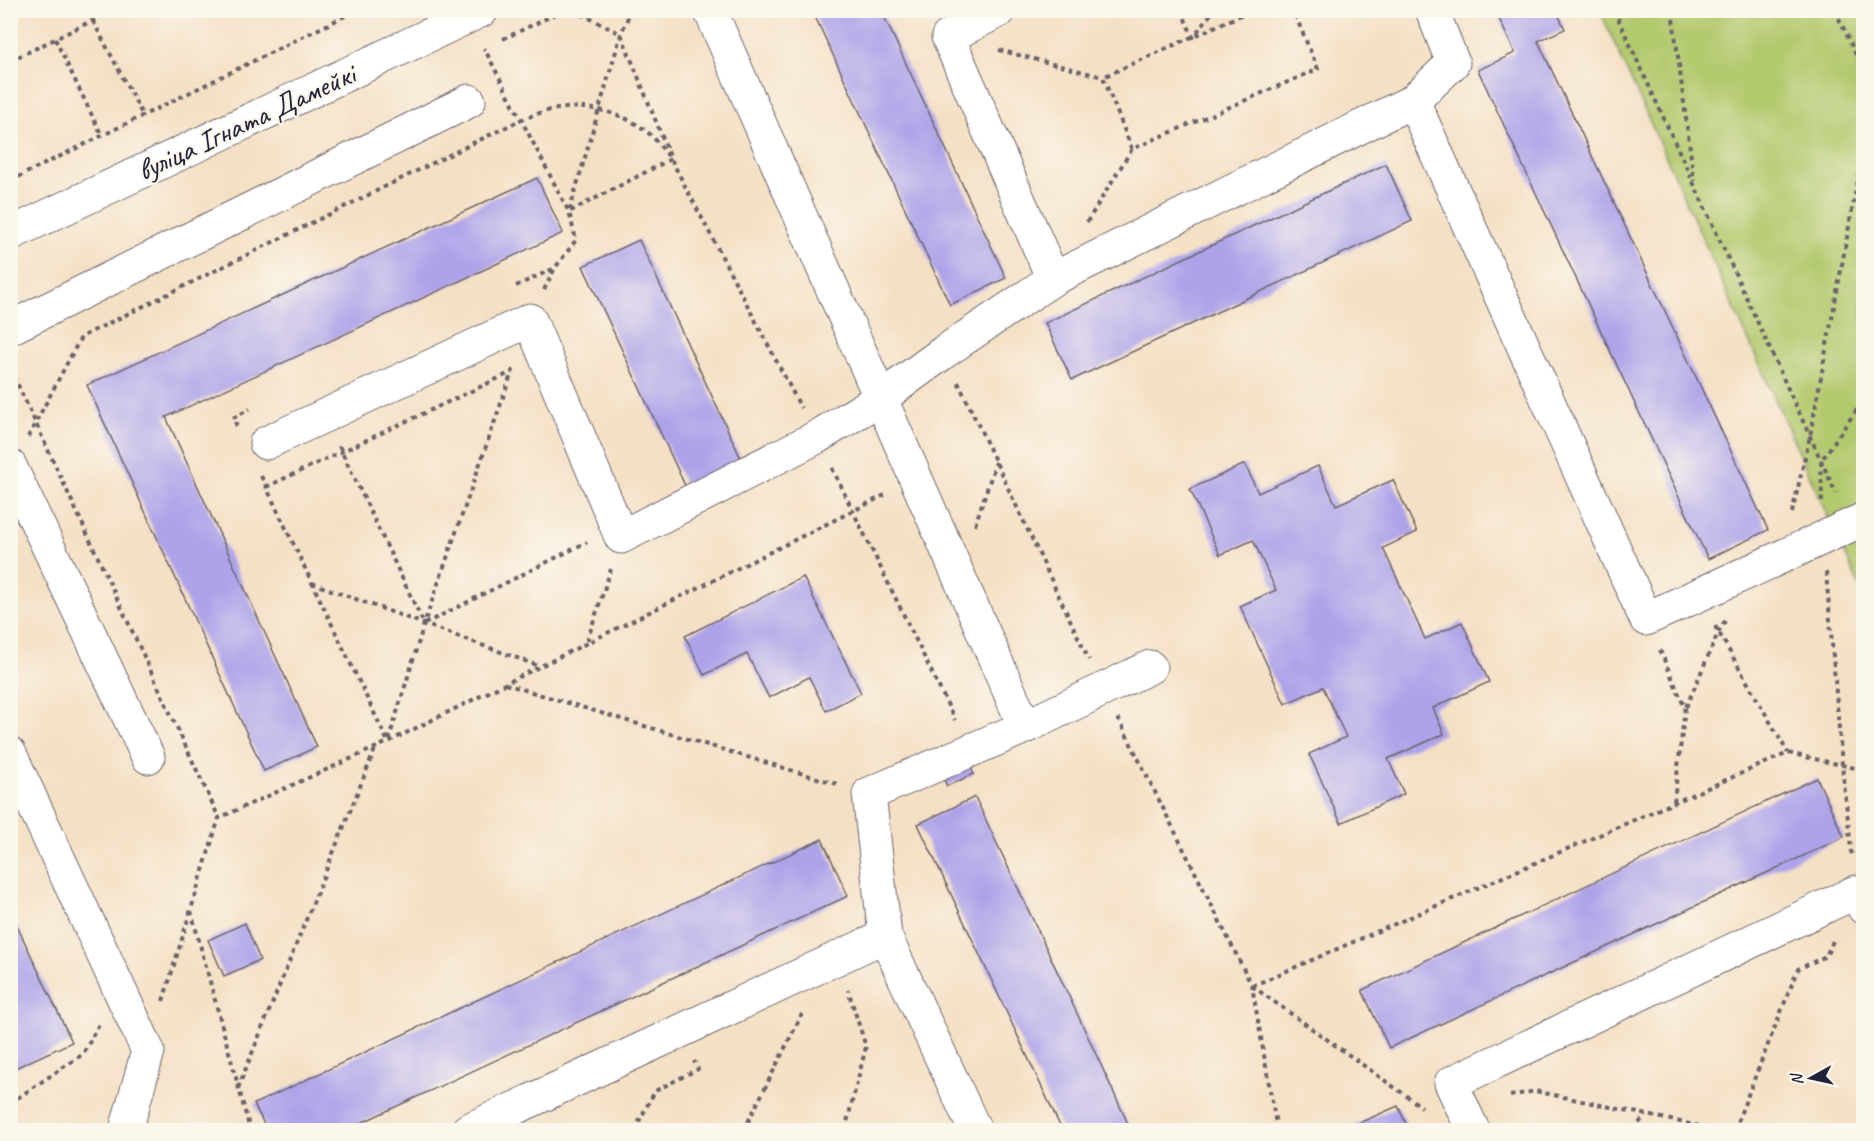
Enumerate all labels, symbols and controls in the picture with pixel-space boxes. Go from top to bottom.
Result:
street label: вуліца Ігната Дамейкі [131,53,364,189]
north arrow [1781,1048,1841,1108]
text: N [1786,1071,1808,1086]

